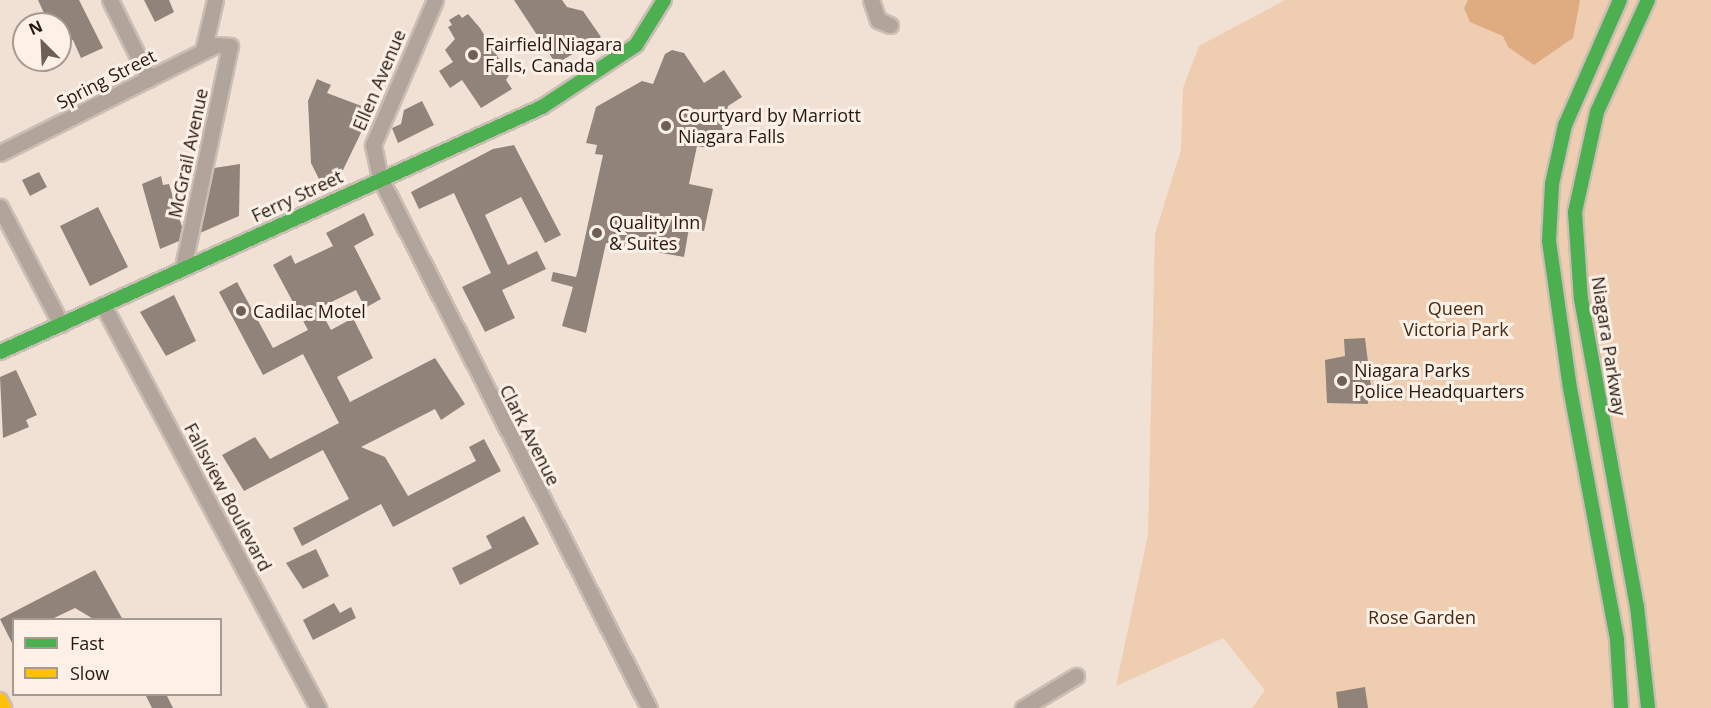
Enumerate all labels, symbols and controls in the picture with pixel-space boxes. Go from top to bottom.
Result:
north arrow [12,12,72,72]
text: N [25,15,46,40]
street label: Ellen Avenue [348,26,410,134]
place label: Fairfield Niagara Falls, Canada [485,34,622,76]
street label: Spring Street [53,45,159,113]
marker: Fairfield Niagara Falls, Canada [466,48,480,62]
street label: McGrail Avenue [164,86,212,220]
place label: Courtyard by Marriott Niagara Falls [678,105,861,148]
marker: Courtyard by Marriott Niagara Falls [659,119,673,133]
street label: Ferry Street [248,165,346,227]
place label: Quality Inn & Suites [609,212,700,254]
marker: Quality Inn & Suites [590,226,604,240]
street label: Niagara Parkway [1587,275,1631,417]
park label: Queen Victoria Park [1403,298,1509,340]
place label: Cadilac Motel [253,300,366,322]
marker: Cadilac Motel [234,304,248,318]
place label: Niagara Parks Police Headquarters [1354,360,1524,403]
marker: Niagara Parks Police Headquarters [1335,374,1349,388]
street label: Clark Avenue [495,381,565,489]
street label: Fallsview Boulevard [180,419,276,575]
park label: Rose Garden [1368,606,1476,628]
legend [12,618,222,696]
text: Fast [70,631,104,655]
text: Slow [70,661,109,685]

